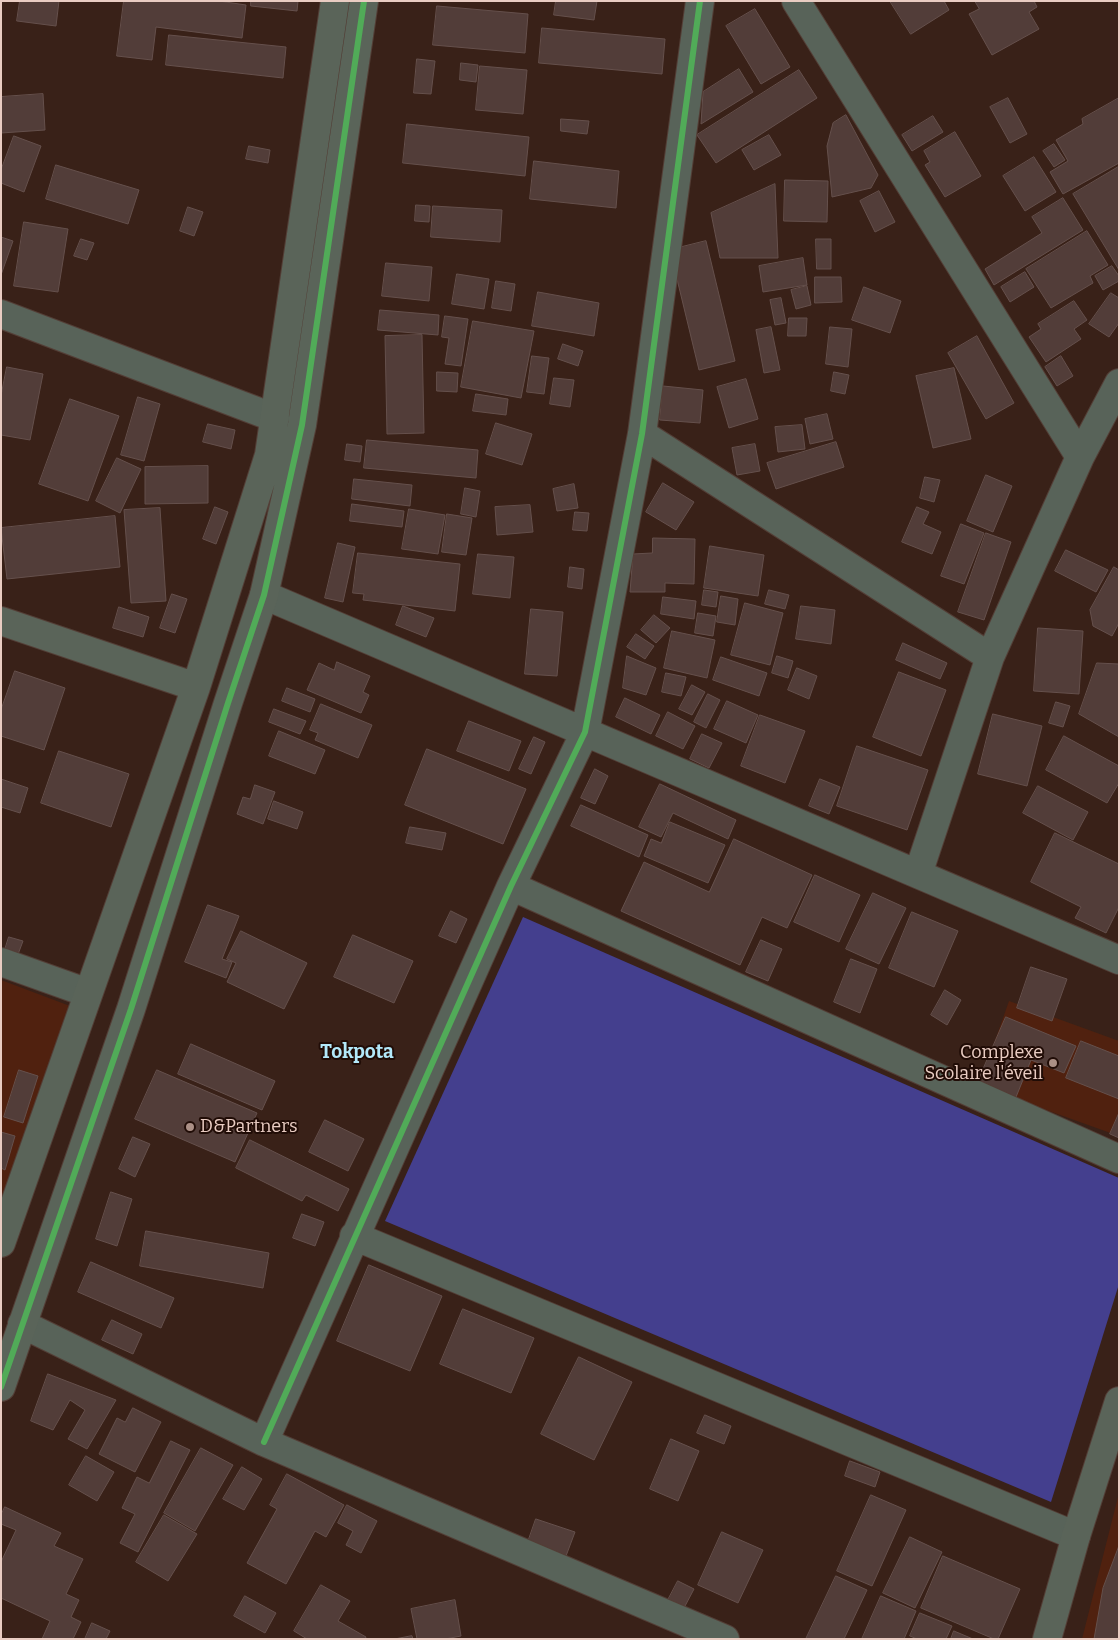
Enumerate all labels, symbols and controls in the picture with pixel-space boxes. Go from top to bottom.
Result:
district label: Tokpota [320,1042,394,1064]
place label: Complexe Scolaire l'éveil [925,1042,1043,1084]
marker: Complexe Scolaire l'éveil [1047,1057,1059,1069]
place label: D&Partners [200,1116,297,1138]
marker: D&Partners [184,1121,196,1133]

